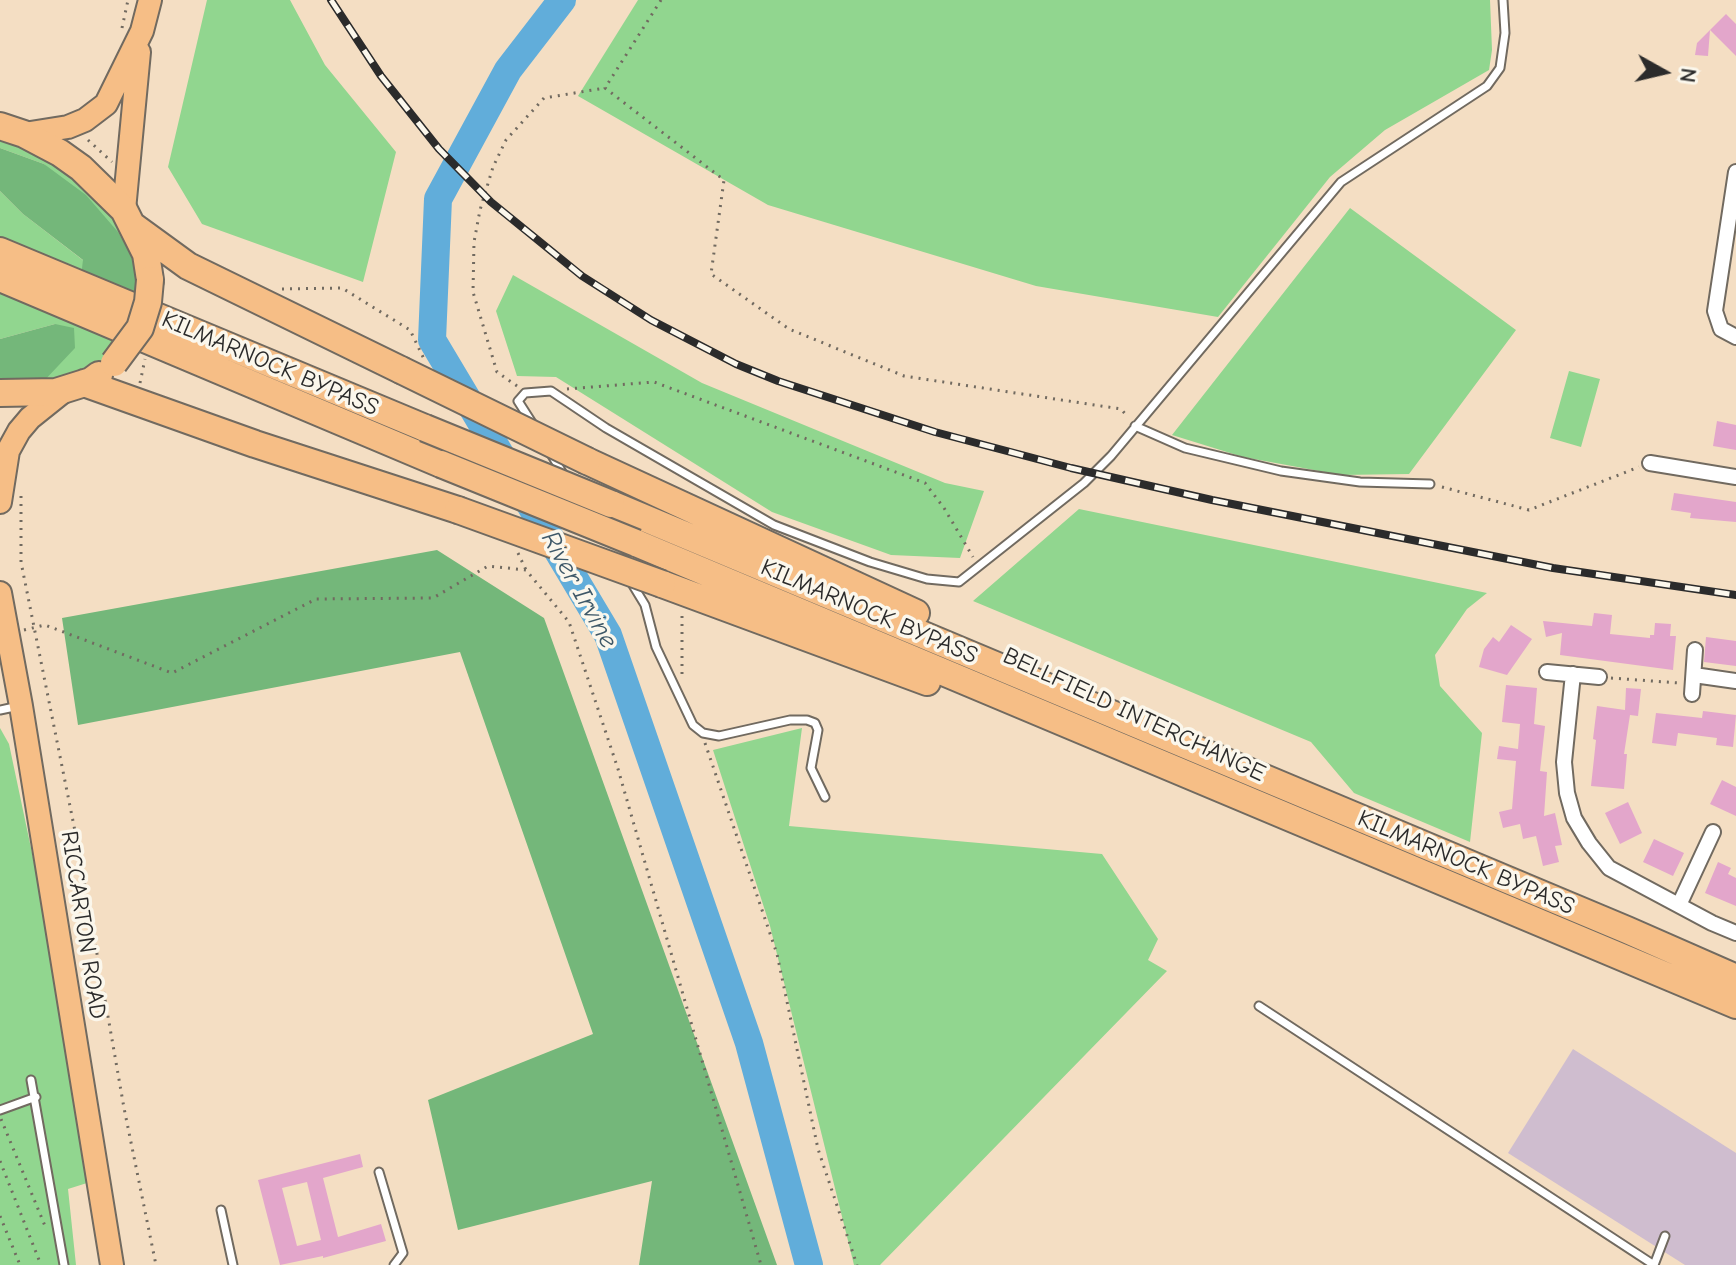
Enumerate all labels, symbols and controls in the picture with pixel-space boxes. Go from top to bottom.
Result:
north arrow [1624,32,1704,112]
text: N [1674,66,1702,84]
street label: KILMARNOCK BYPASS [157,305,383,423]
water label: River Irvine [534,526,624,654]
street label: KILMARNOCK BYPASS [756,553,982,671]
street label: BELLFIELD INTERCHANGE [998,641,1270,789]
street label: KILMARNOCK BYPASS [1353,804,1579,922]
street label: RICCARTON ROAD [54,829,112,1021]

